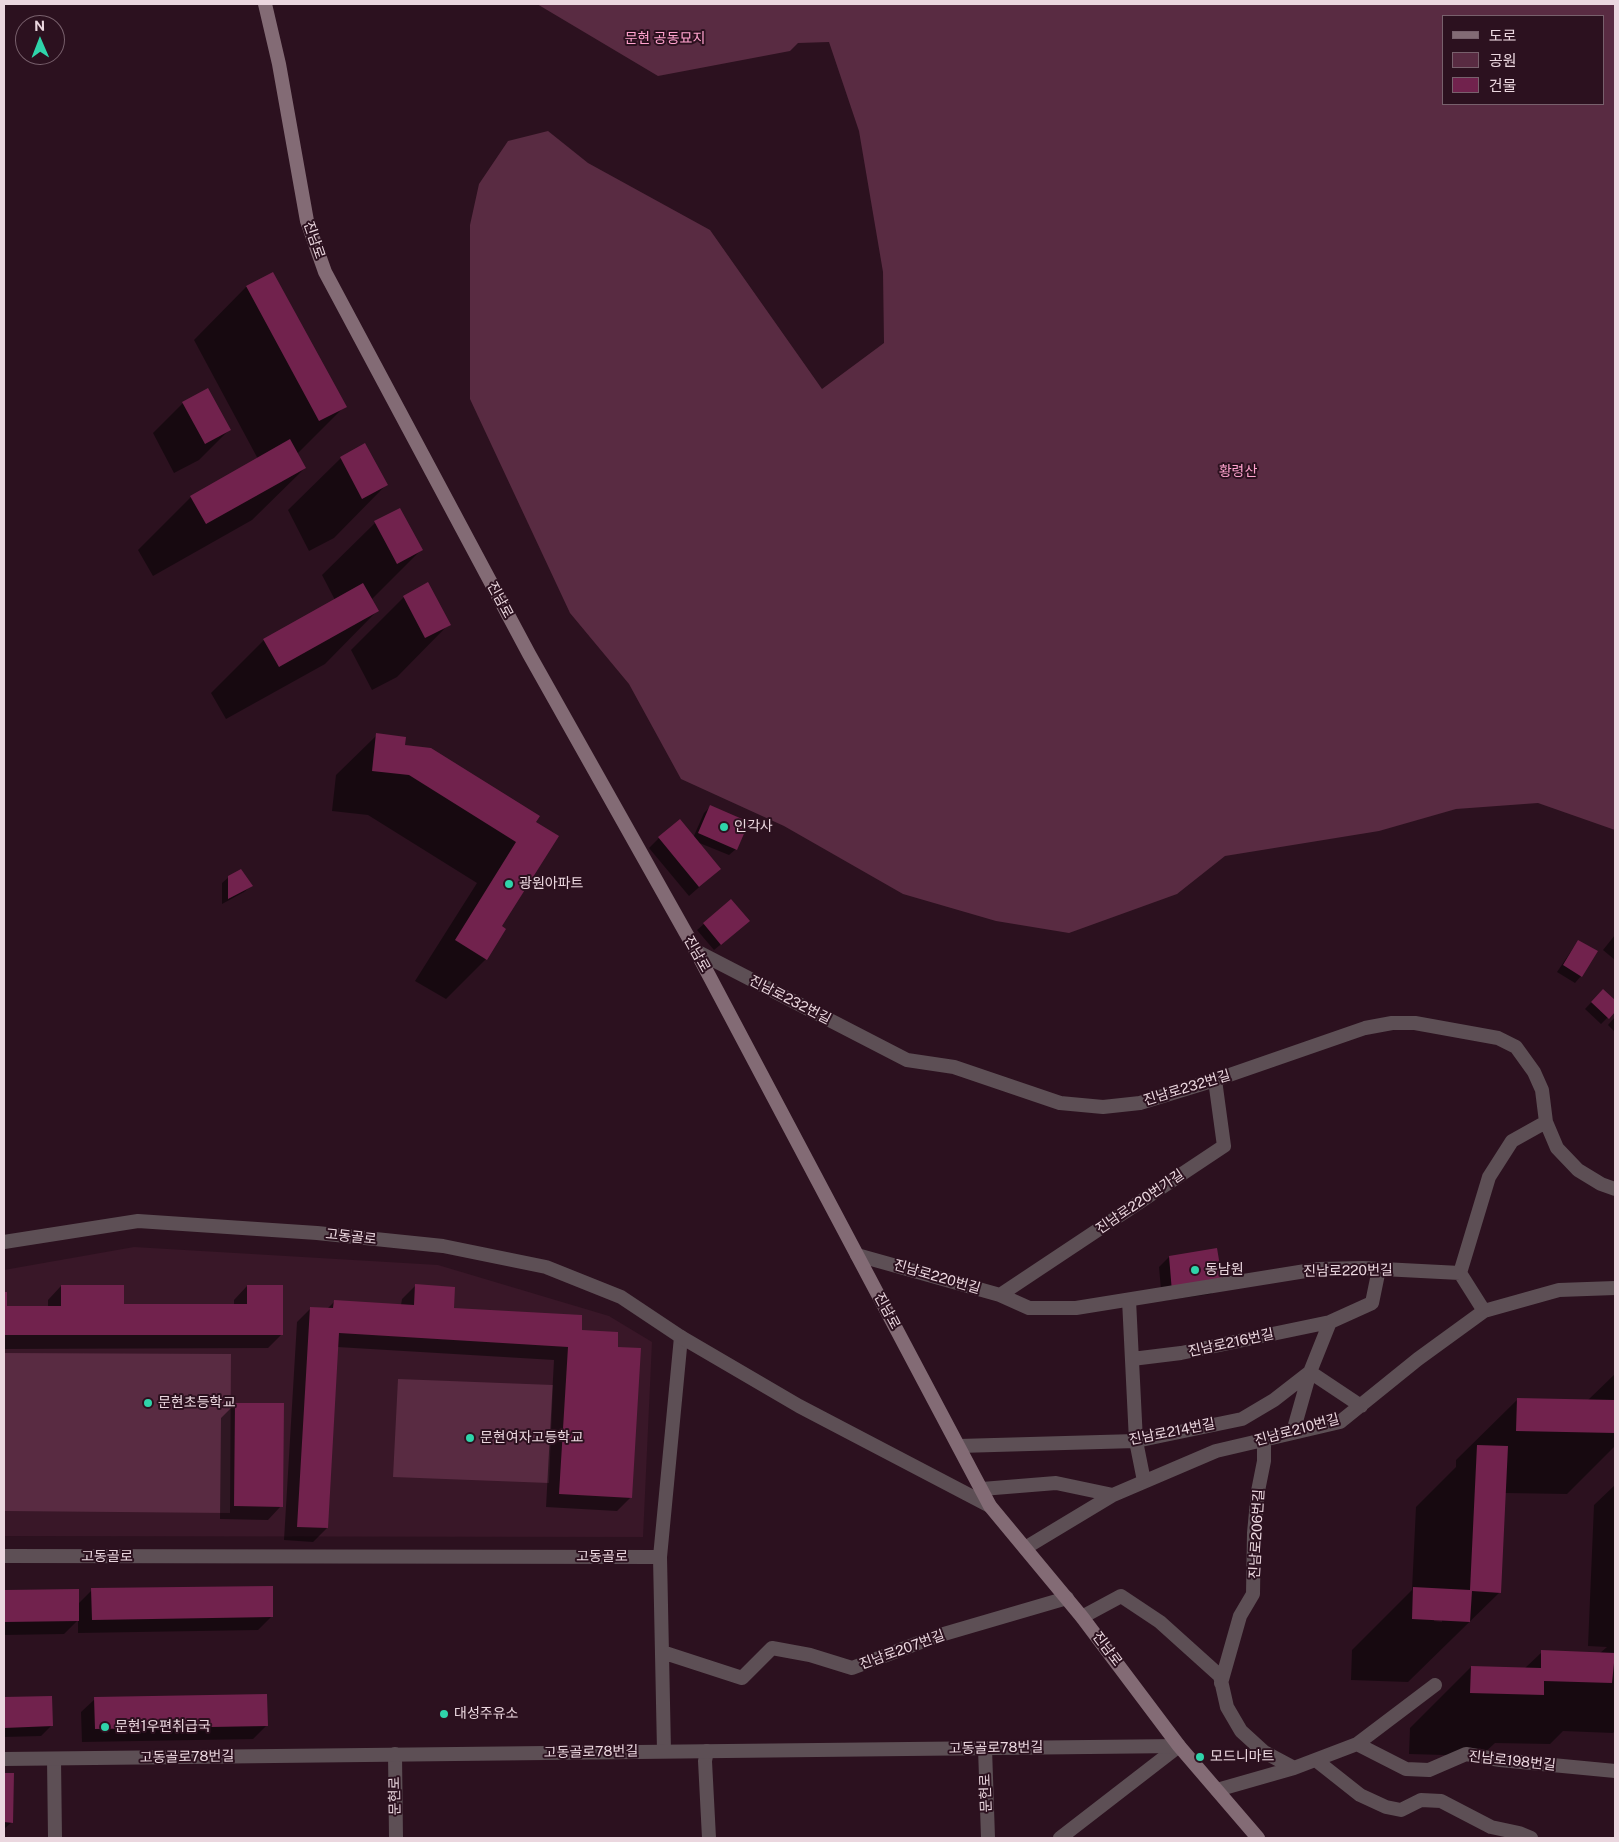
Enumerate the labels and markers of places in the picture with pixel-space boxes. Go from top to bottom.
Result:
place label: 인각사 [734,819,773,835]
marker: 인각사 [718,821,730,833]
place label: 광원아파트 [519,876,583,892]
marker: 광원아파트 [503,878,515,890]
place label: 동남원 [1205,1262,1244,1278]
marker: 동남원 [1189,1264,1201,1276]
place label: 문현초등학교 [158,1395,235,1411]
marker: 문현초등학교 [142,1397,154,1409]
place label: 문현여자고등학교 [480,1430,583,1446]
marker: 문현여자고등학교 [464,1432,476,1444]
place label: 대성주유소 [454,1706,518,1722]
marker: 대성주유소 [438,1708,450,1720]
place label: 문현1우편취급국 [115,1719,211,1735]
marker: 문현1우편취급국 [99,1721,111,1733]
place label: 모드니마트 [1210,1749,1274,1765]
marker: 모드니마트 [1194,1751,1206,1763]

